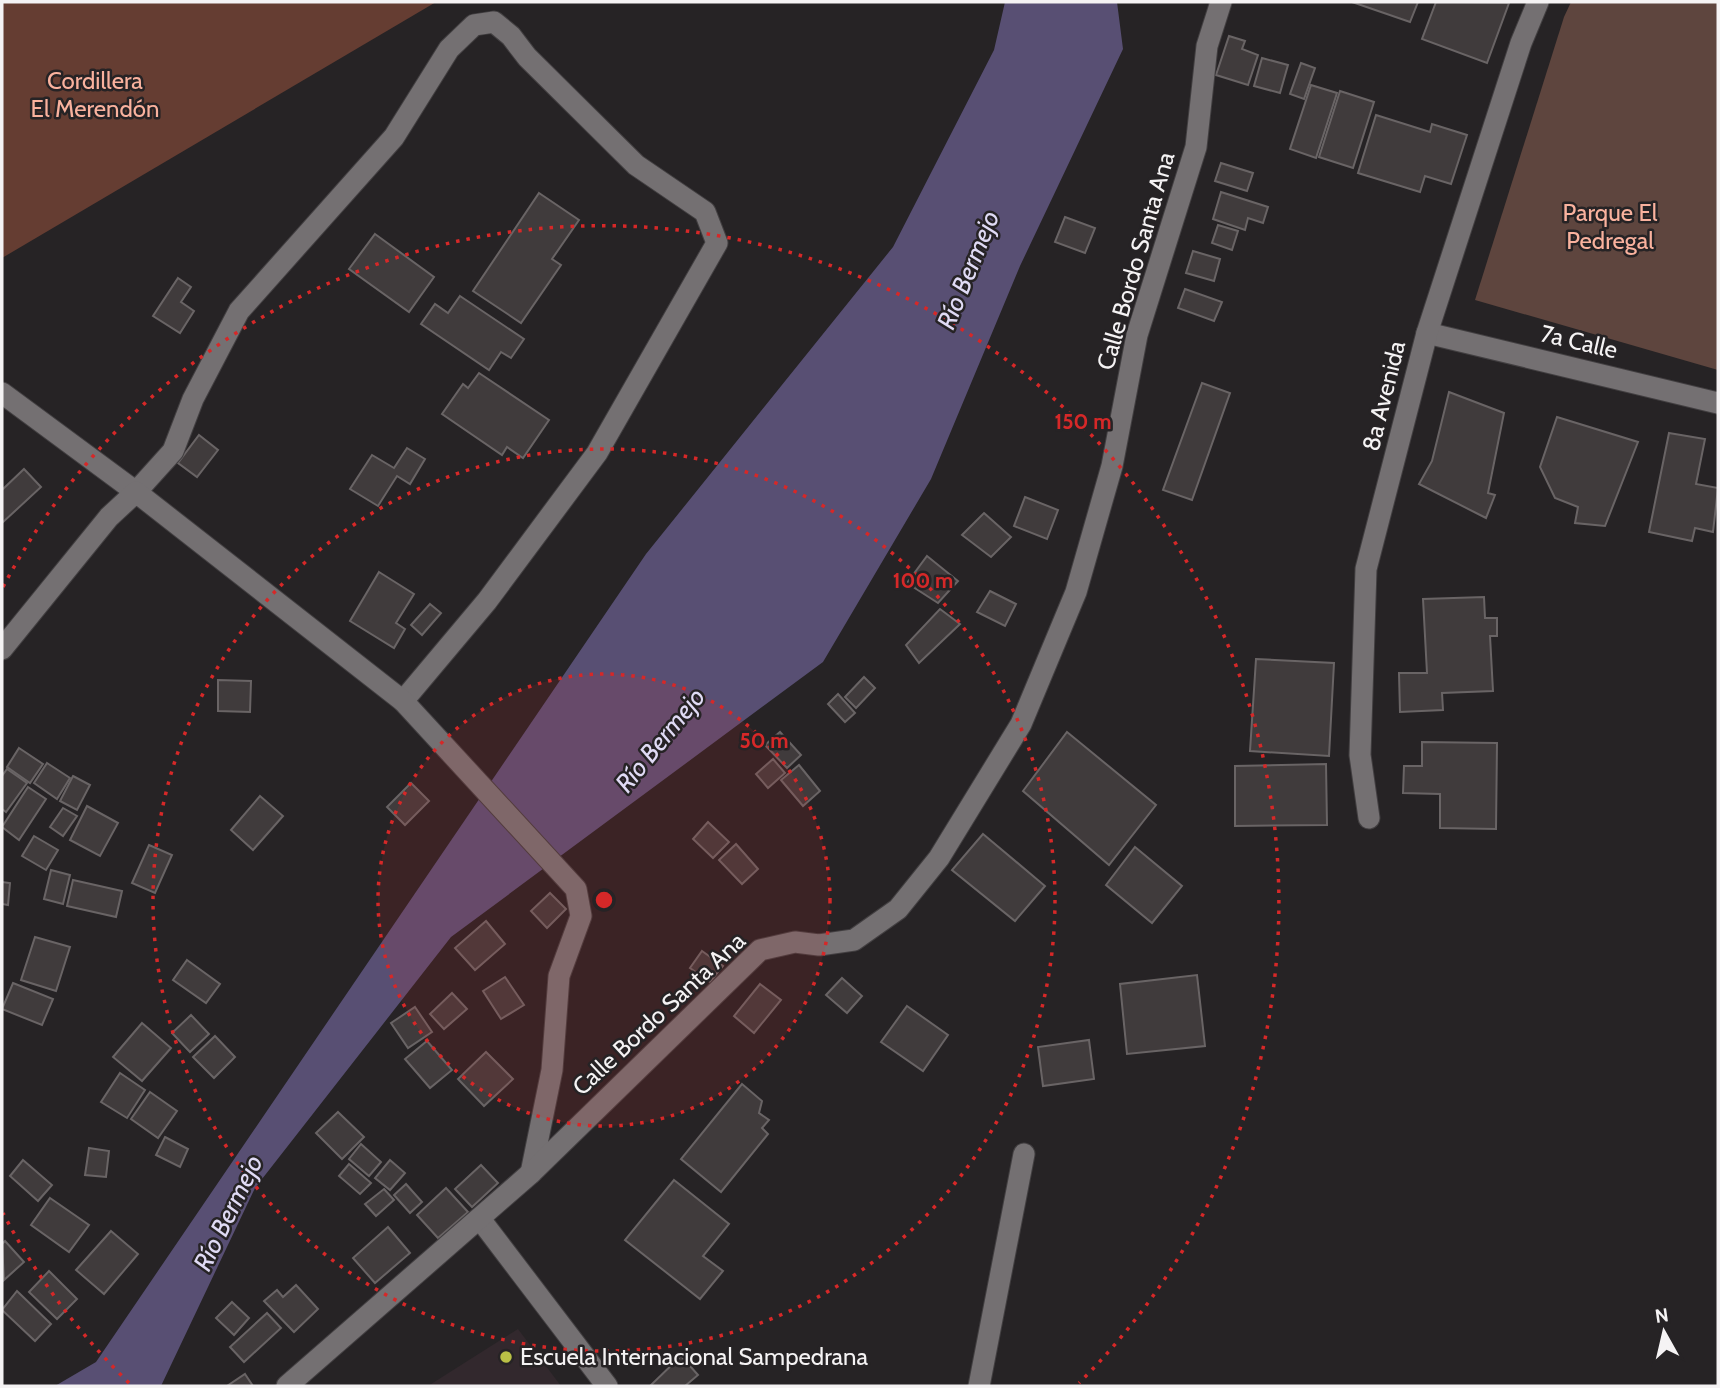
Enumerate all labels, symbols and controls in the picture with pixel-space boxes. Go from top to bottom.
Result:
park label: Cordillera El Merendón [31,66,159,123]
street label: Calle Bordo Santa Ana [1091,148,1181,373]
park label: Parque El Pedregal [1563,198,1658,255]
water label: Río Bermejo [930,206,1006,334]
street label: 7a Calle [1538,319,1620,364]
street label: 8a Avenida [1356,337,1411,454]
text: 150 m [1055,409,1111,434]
text: 100 m [893,568,953,593]
water label: Río Bermejo [608,681,712,799]
text: 50 m [739,728,789,753]
centre of rings [592,888,616,912]
street label: Calle Bordo Santa Ana [566,926,751,1101]
water label: Río Bermejo [186,1150,270,1276]
north arrow [1629,1297,1699,1367]
text: N [1653,1303,1670,1328]
place label: Escuela Internacional Sampedrana [520,1342,868,1371]
marker: Escuela Internacional Sampedrana [498,1349,514,1365]

